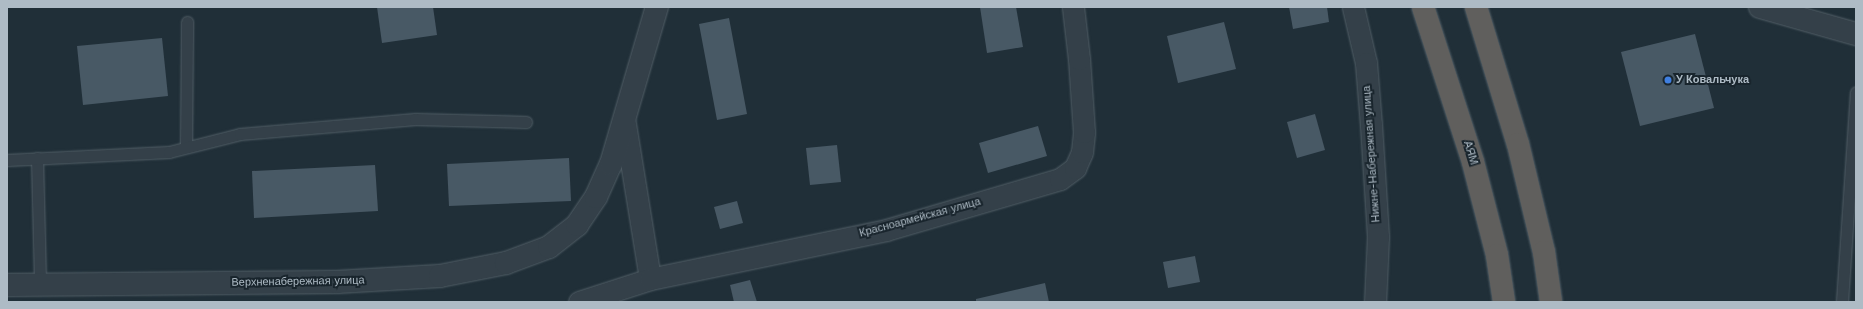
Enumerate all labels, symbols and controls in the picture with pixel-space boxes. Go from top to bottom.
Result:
place label: У Ковальчука [1676,73,1749,87]
marker: У Ковальчука [1663,75,1673,85]
street label: Нижне-Набережная улица [1361,85,1383,223]
street label: АЯМ [1460,139,1480,167]
street label: Красноармейская улица [858,195,982,241]
street label: Верхненабережная улица [231,274,365,290]

